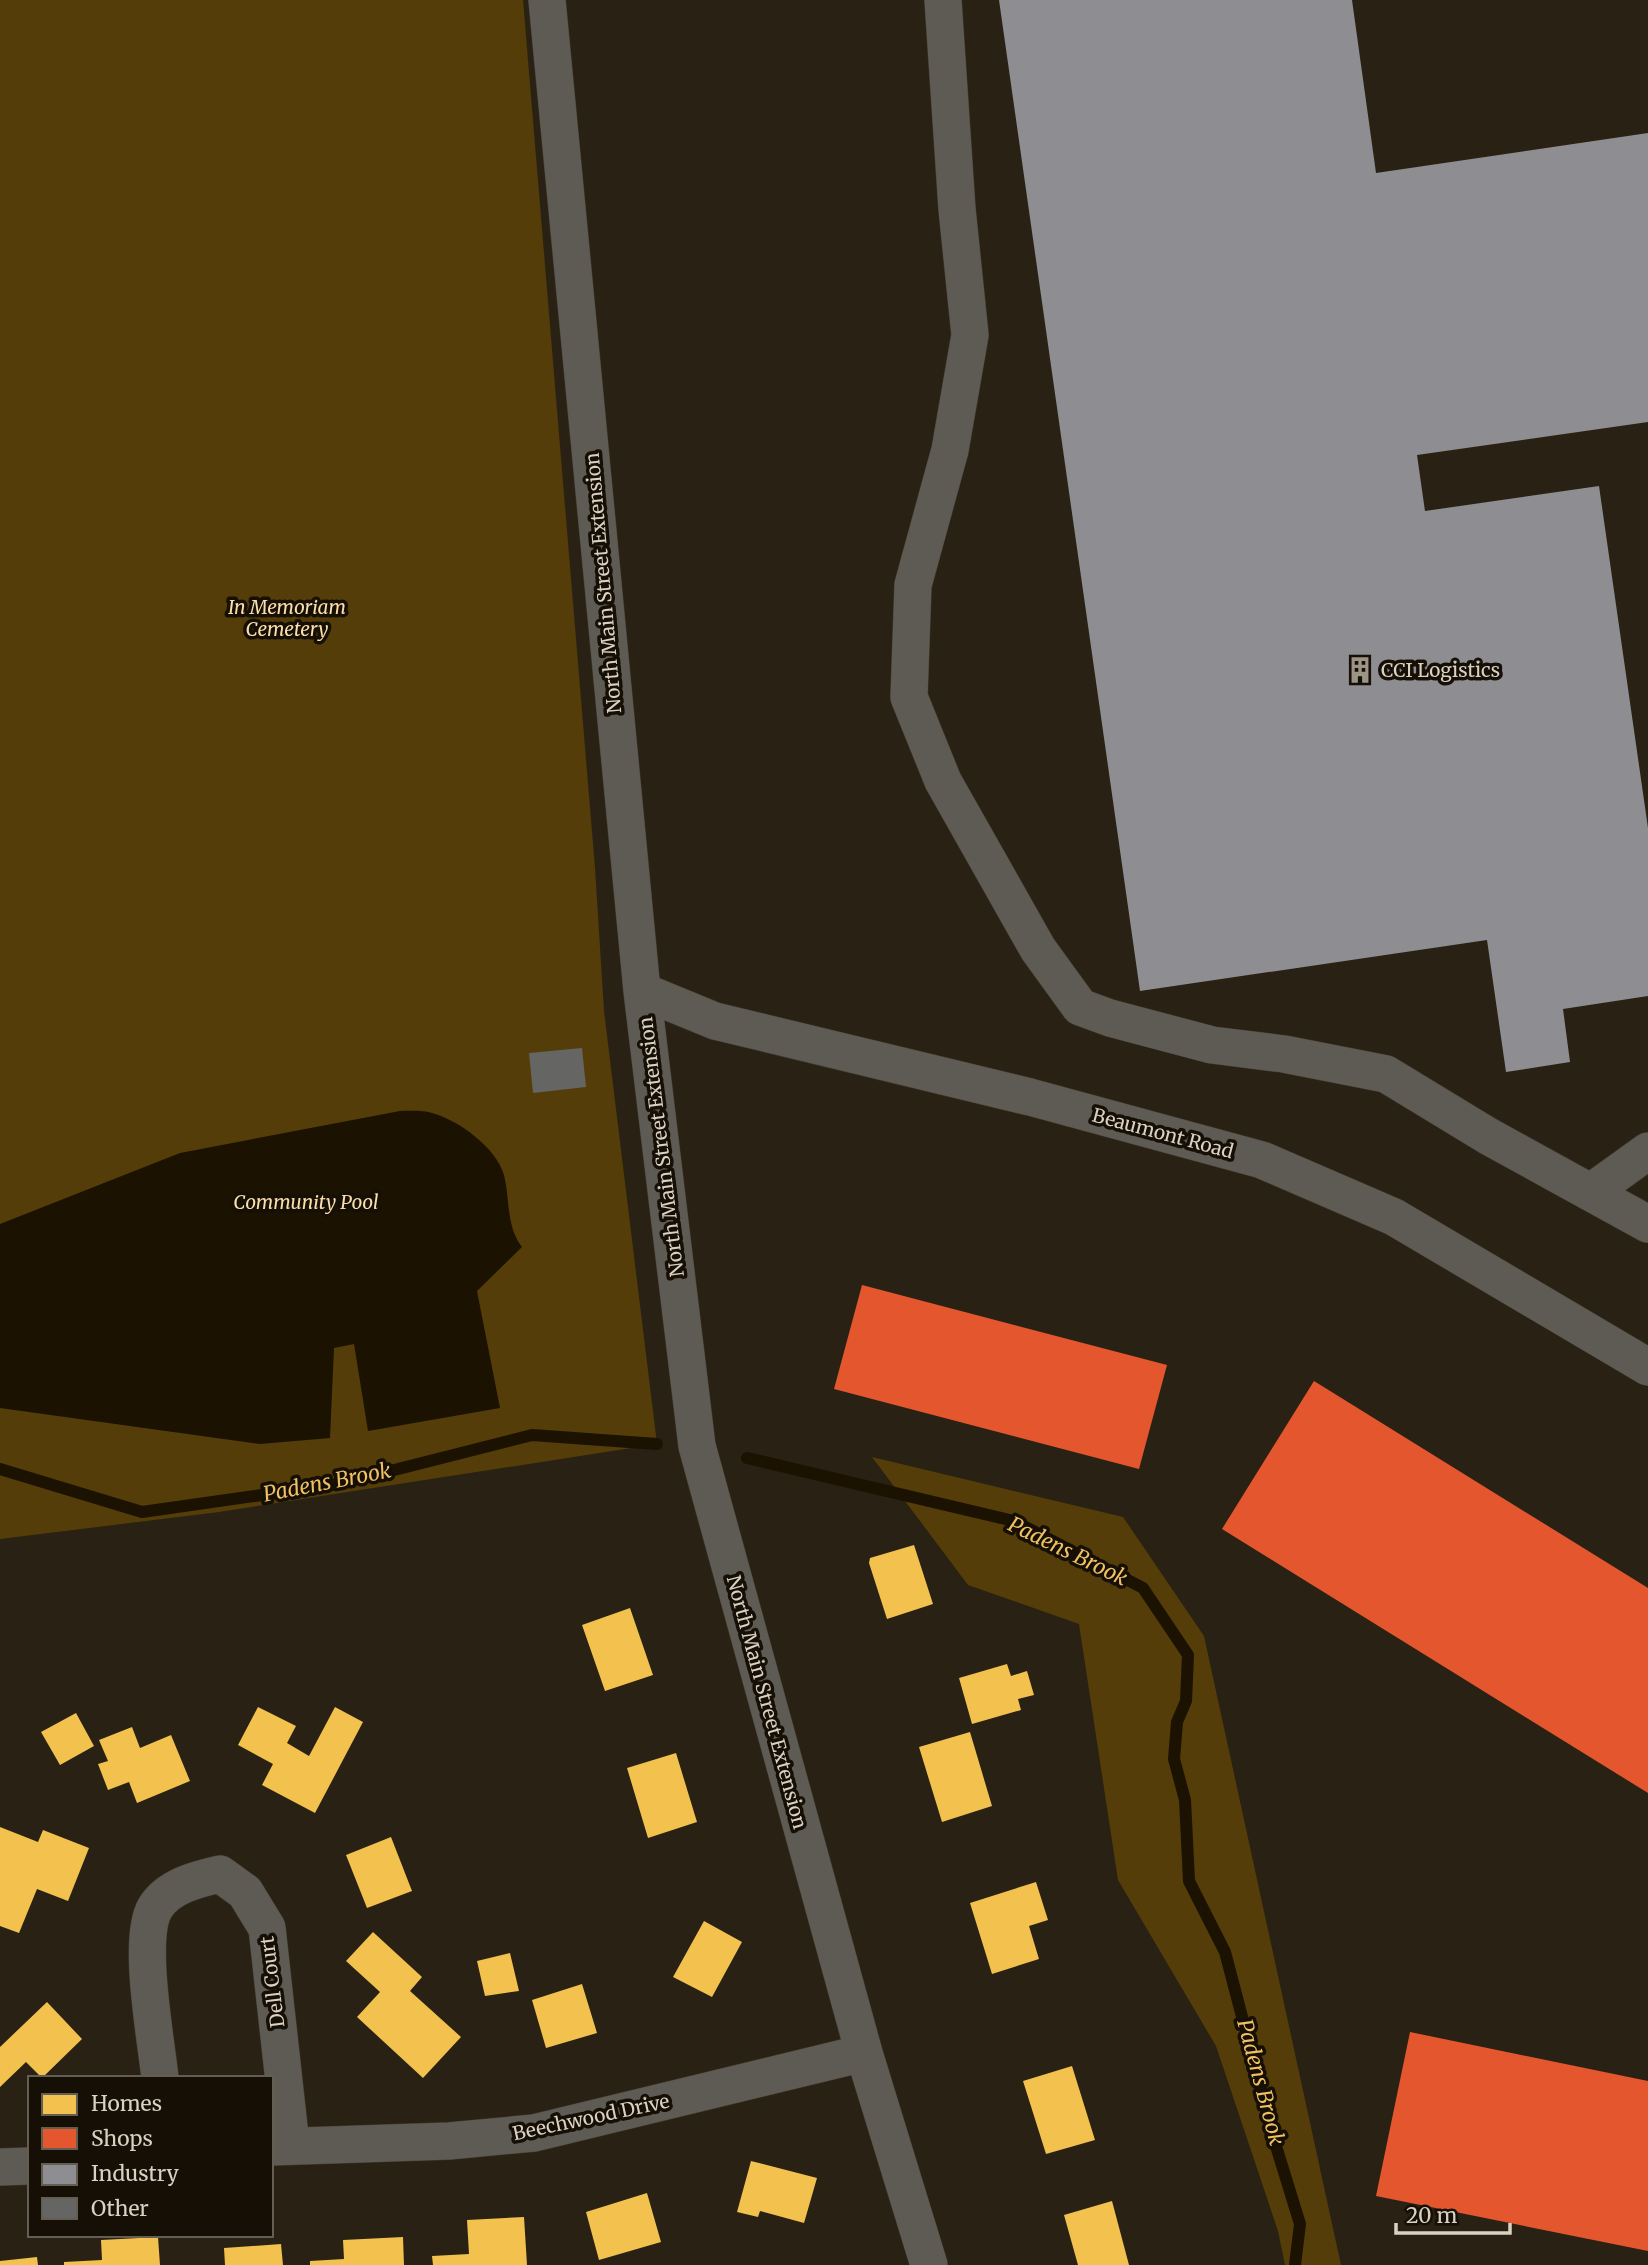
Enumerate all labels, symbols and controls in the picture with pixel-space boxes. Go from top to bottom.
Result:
street label: North Main Street Extension [580,451,626,714]
park label: In Memoriam Cemetery [228,595,346,641]
building icon: CCI Logistics [1345,655,1375,685]
place label: CCI Logistics [1381,658,1500,682]
street label: North Main Street Extension [633,1015,689,1278]
street label: Beaumont Road [1090,1103,1236,1163]
park label: Community Pool [233,1190,379,1214]
water label: Padens Brook [261,1456,394,1508]
water label: Padens Brook [1004,1510,1133,1592]
street label: North Main Street Extension [722,1573,813,1832]
street label: Dell Court [254,1934,290,2029]
water label: Padens Brook [1231,2016,1291,2149]
legend [28,2076,273,2237]
street label: Beechwood Drive [510,2089,672,2145]
text: Homes [91,2090,162,2117]
text: Shops [91,2125,153,2152]
text: Industry [91,2160,180,2187]
scale bar [1396,2192,1510,2236]
text: Other [91,2195,149,2222]
text: 20 m [1406,2202,1458,2229]

